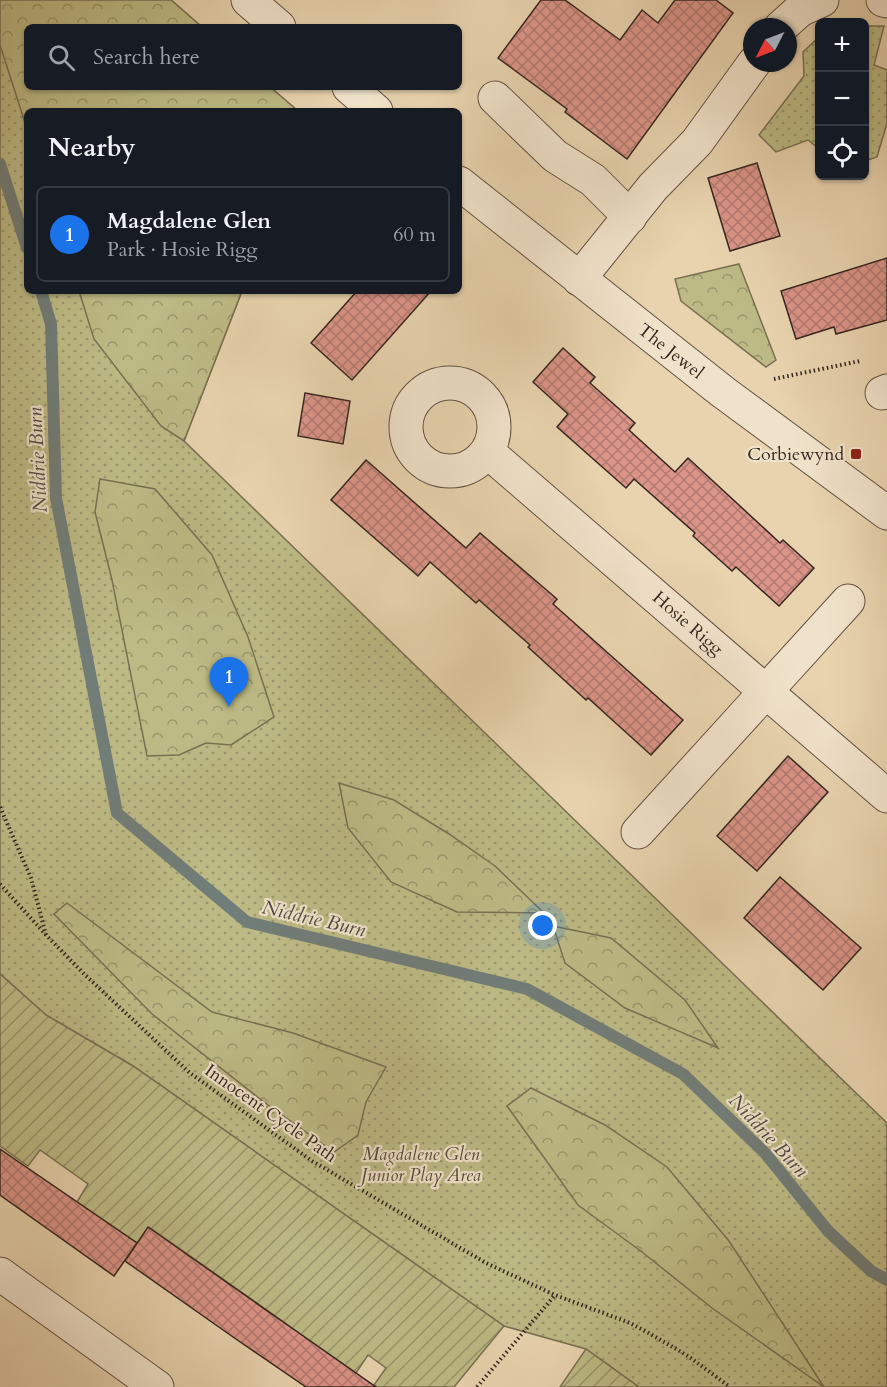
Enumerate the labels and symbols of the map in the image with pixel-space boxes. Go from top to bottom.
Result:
north arrow [743,18,797,72]
street label: The Jewel [632,318,709,385]
water label: Niddrie Burn [21,406,54,513]
place label: Corbiewynd [747,442,844,467]
marker: Corbiewynd [849,447,863,461]
street label: Hosie Rigg [647,586,729,662]
pin: 1 [210,658,248,707]
water label: Niddrie Burn [259,893,369,944]
your location [528,911,557,940]
street label: Innocent Cycle Path [199,1058,342,1169]
water label: Niddrie Burn [723,1088,815,1183]
park label: Magdalene Glen Junior Play Area [357,1142,481,1188]

